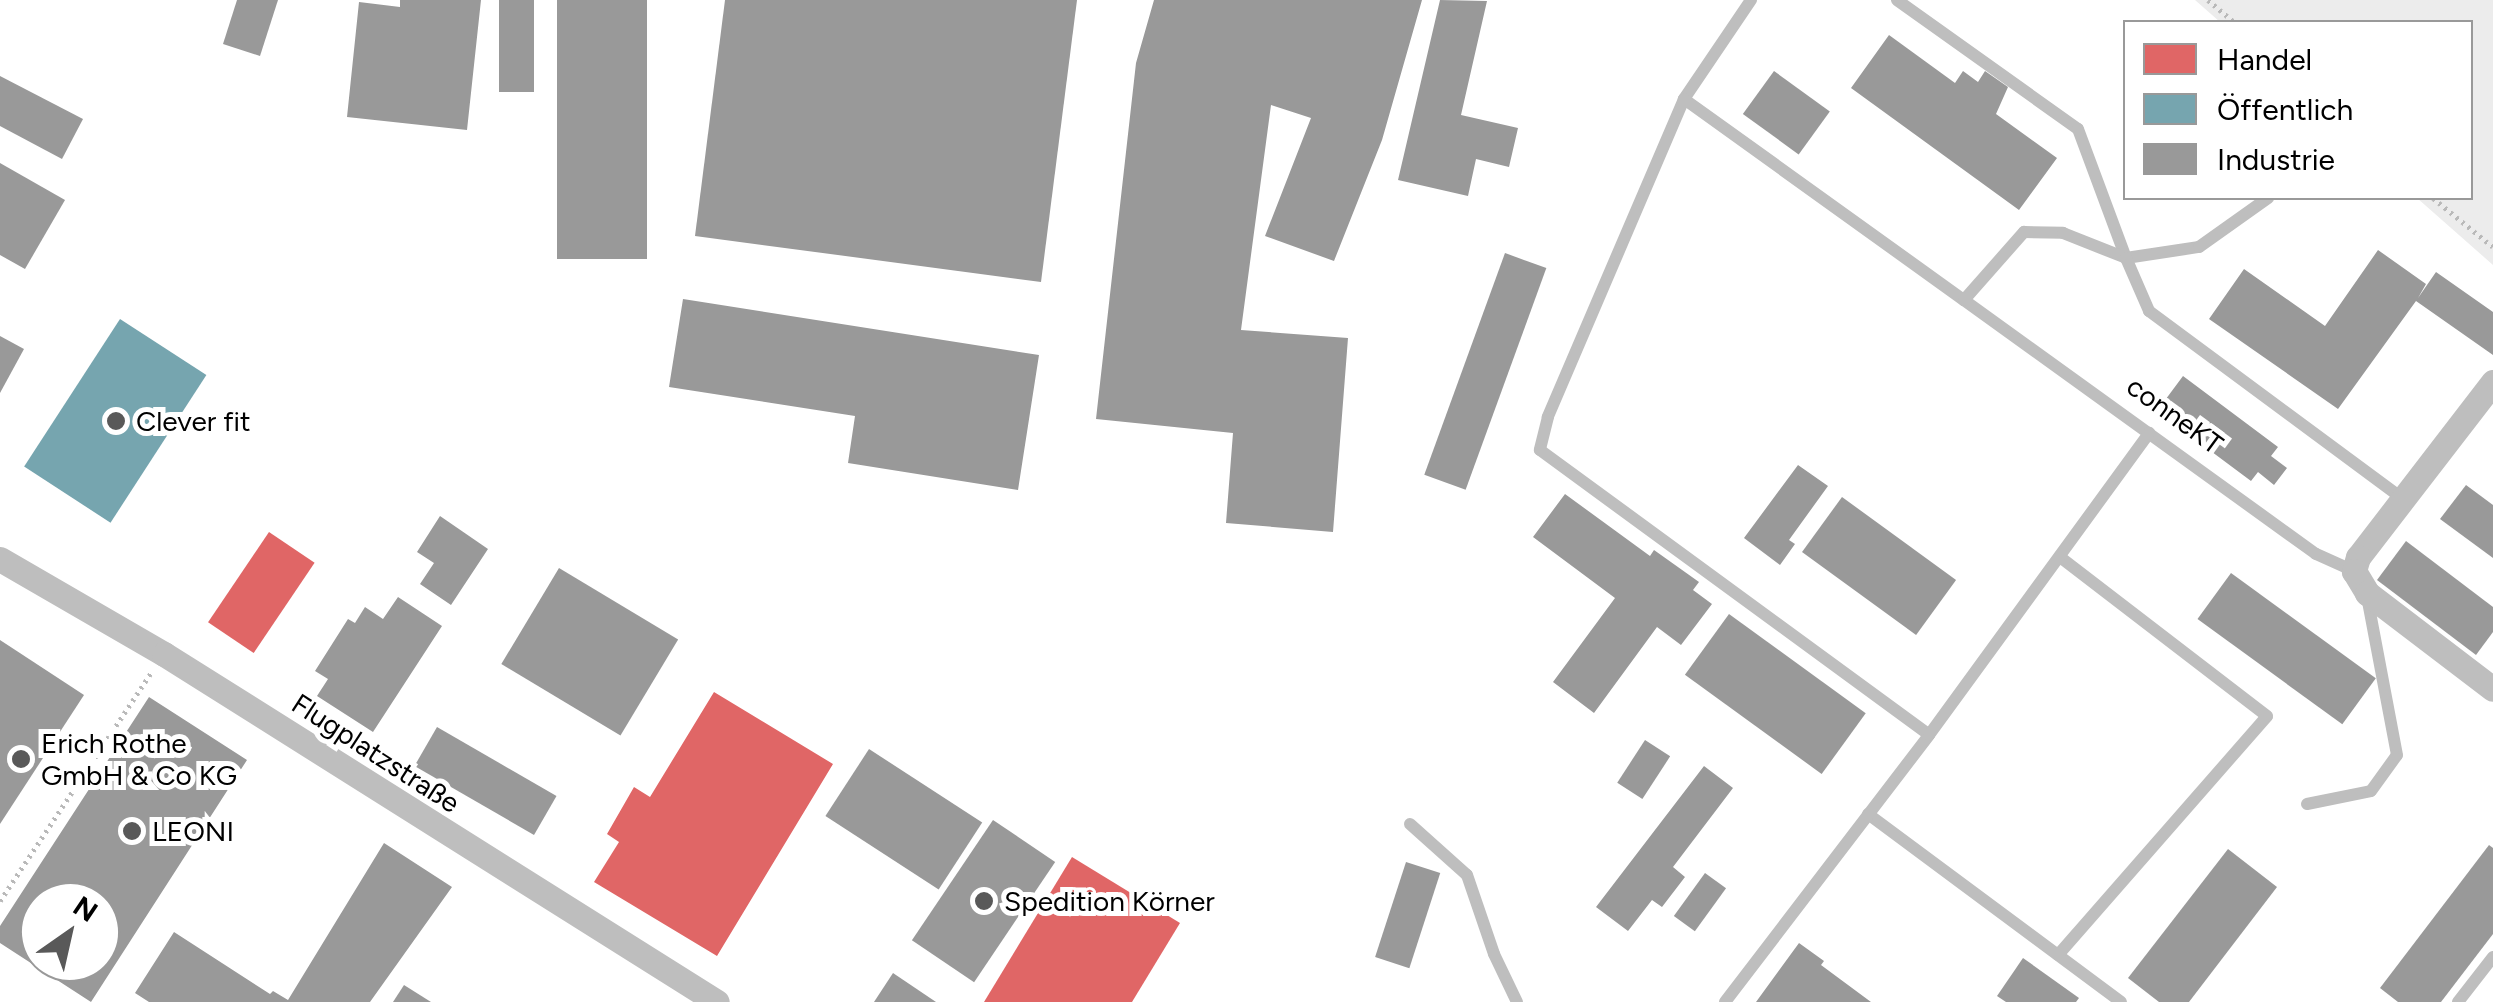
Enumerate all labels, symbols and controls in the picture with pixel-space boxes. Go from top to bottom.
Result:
legend [2123,20,2473,200]
text: Handel [2217,41,2312,78]
text: Öffentlich [2217,91,2353,128]
text: Industrie [2217,141,2335,178]
street label: conneKT [2120,369,2230,461]
place label: Clever fit [136,404,251,438]
marker: Clever fit [105,410,127,432]
street label: Flugplatzstraße [286,686,466,820]
place label: Erich Rothe GmbH & Co KG [41,726,237,792]
marker: Erich Rothe GmbH & Co KG [10,748,32,770]
place label: LEONI [152,814,234,848]
marker: LEONI [121,820,143,842]
north arrow [20,882,120,982]
place label: Spedition Körner [1004,884,1215,918]
text: N [67,889,104,929]
marker: Spedition Körner [973,890,995,912]

